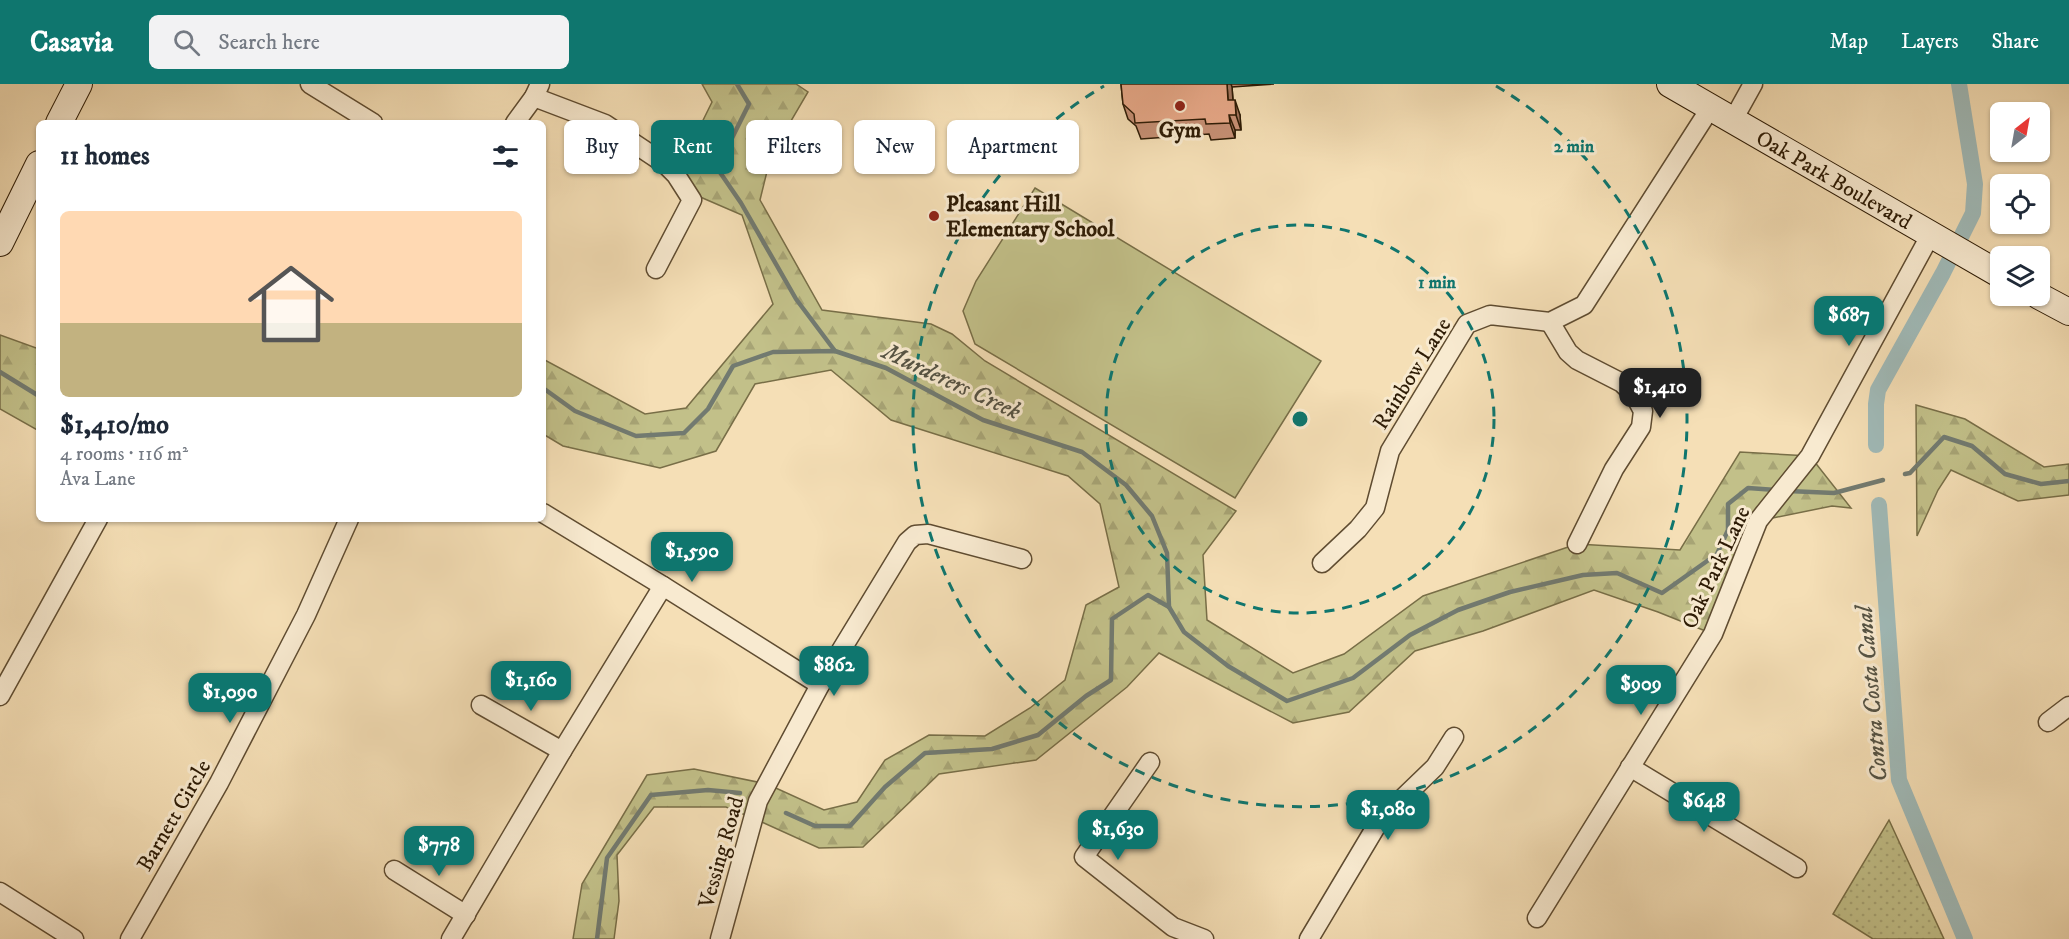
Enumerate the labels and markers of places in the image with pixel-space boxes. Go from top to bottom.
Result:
marker: Gym [1173,99,1187,113]
place label: Gym [1159,117,1202,144]
place label: Pleasant Hill Elementary School [946,191,1115,243]
marker: Pleasant Hill Elementary School [927,209,941,223]
pin: $687 [1813,296,1885,347]
pin: $1,410 [1611,368,1709,419]
centre of rings [1290,409,1310,429]
pin: $1,590 [643,532,741,583]
pin: $862 [798,646,870,697]
pin: $1,160 [482,661,580,712]
pin: $909 [1605,665,1677,716]
pin: $1,090 [181,673,279,724]
pin: $648 [1668,782,1740,833]
pin: $1,080 [1339,790,1437,841]
pin: $1,630 [1069,810,1167,861]
pin: $778 [403,826,475,877]

